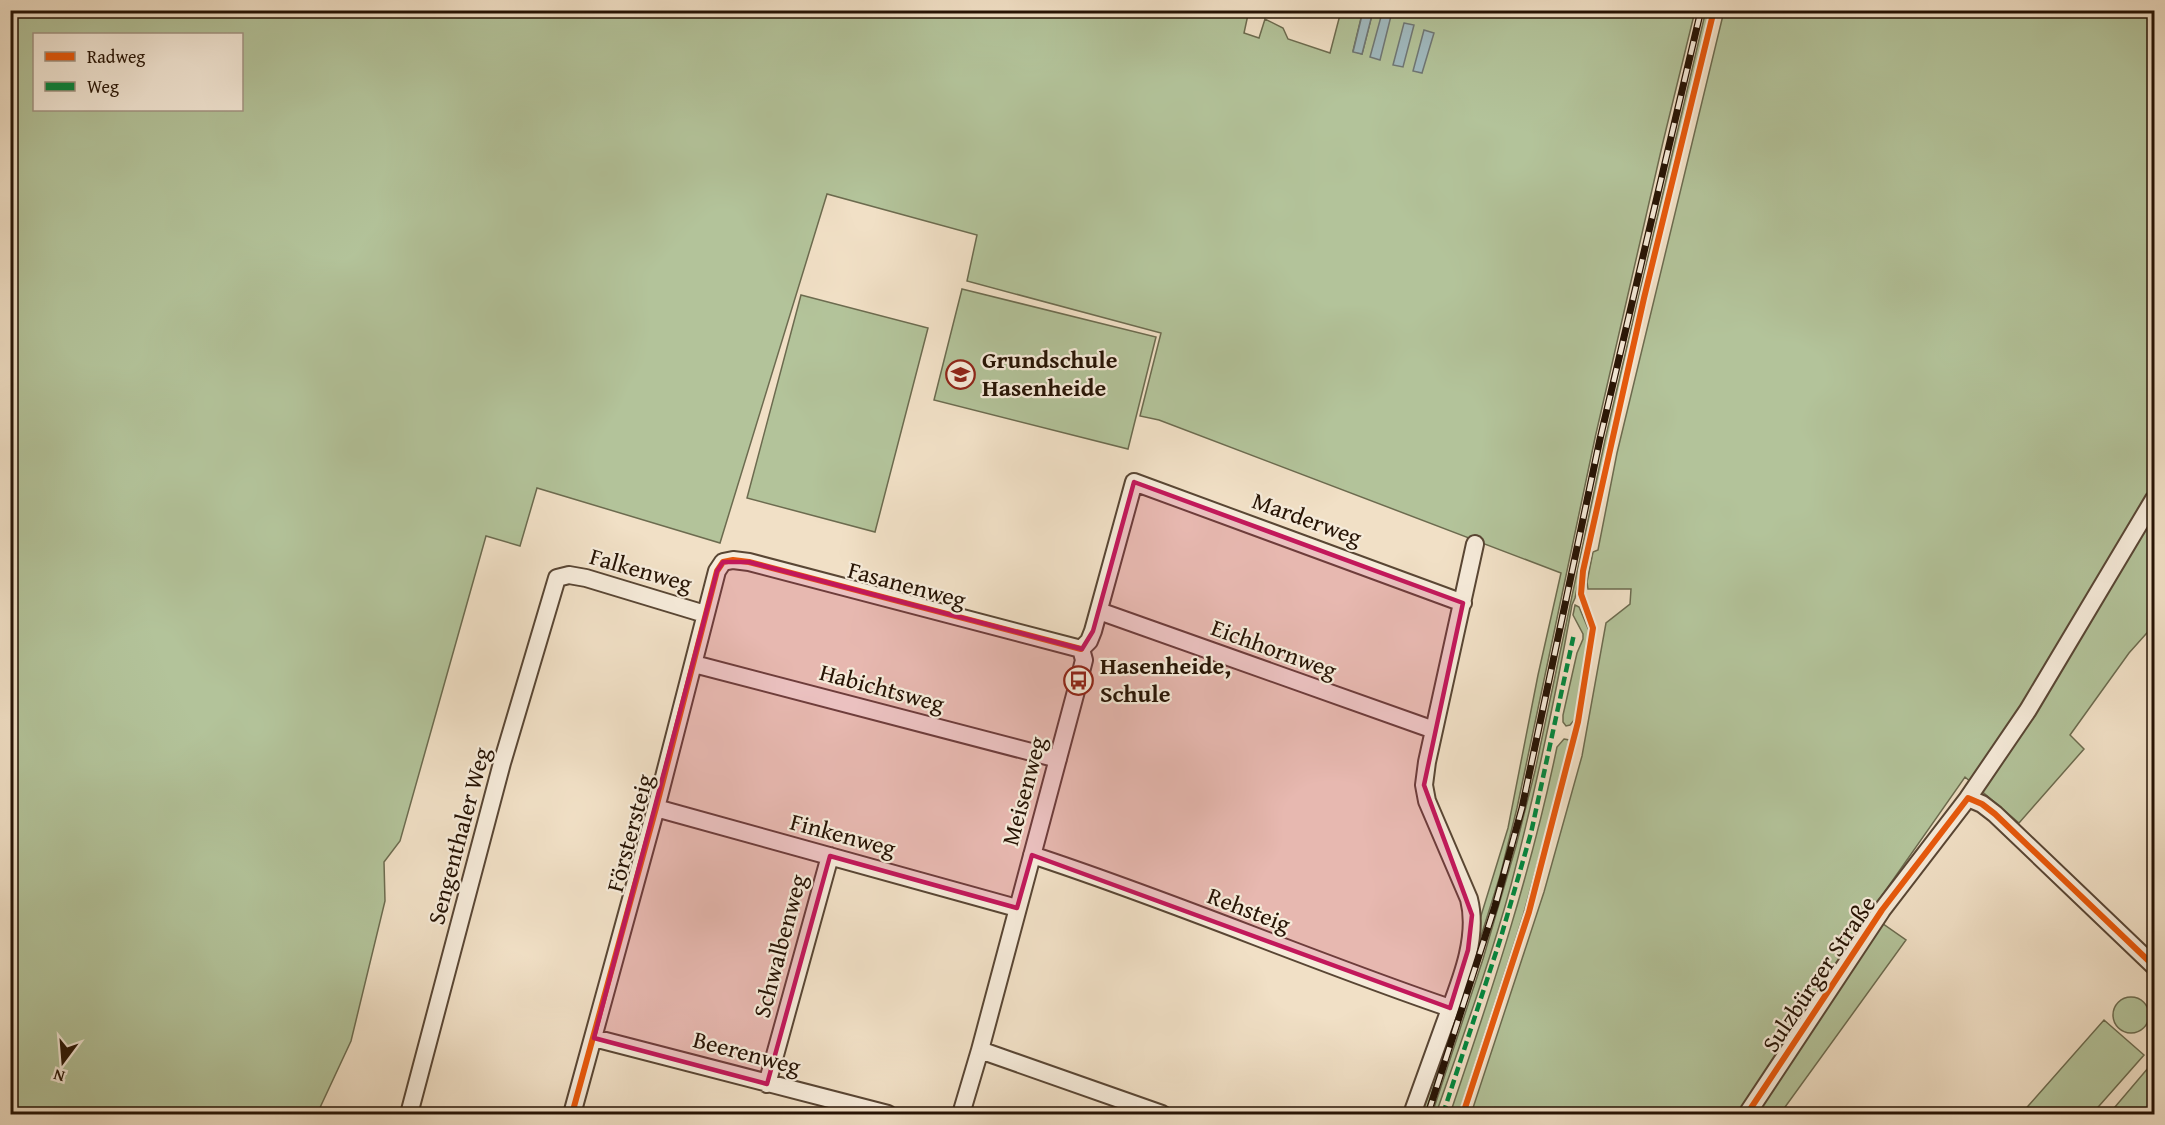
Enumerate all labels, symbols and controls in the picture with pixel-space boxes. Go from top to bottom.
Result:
legend [33,33,243,111]
text: Radweg [87,43,145,70]
text: Weg [87,73,119,100]
place label: Grundschule Hasenheide [982,342,1118,405]
school or university icon: Grundschule Hasenheide [945,358,977,390]
street label: Marderweg [1247,483,1367,555]
street label: Falkenweg [586,538,697,601]
street label: Fasanenweg [844,552,970,617]
street label: Eichhornweg [1206,610,1342,687]
place label: Hasenheide, Schule [1100,648,1231,711]
street label: Habichtsweg [816,654,949,721]
bus stop icon: Hasenheide, Schule [1063,664,1095,696]
street label: Meisenweg [992,732,1055,849]
street label: Sengenthaler Weg [418,743,499,928]
street label: Förstersteig [597,770,662,896]
street label: Finkenweg [786,804,900,865]
street label: Schwalbenweg [744,870,815,1021]
street label: Rehsteig [1203,878,1296,941]
street label: Sulzbürger Straße [1753,888,1884,1059]
street label: Beerenweg [689,1021,805,1084]
north arrow [33,1032,93,1092]
text: N [50,1063,67,1089]

